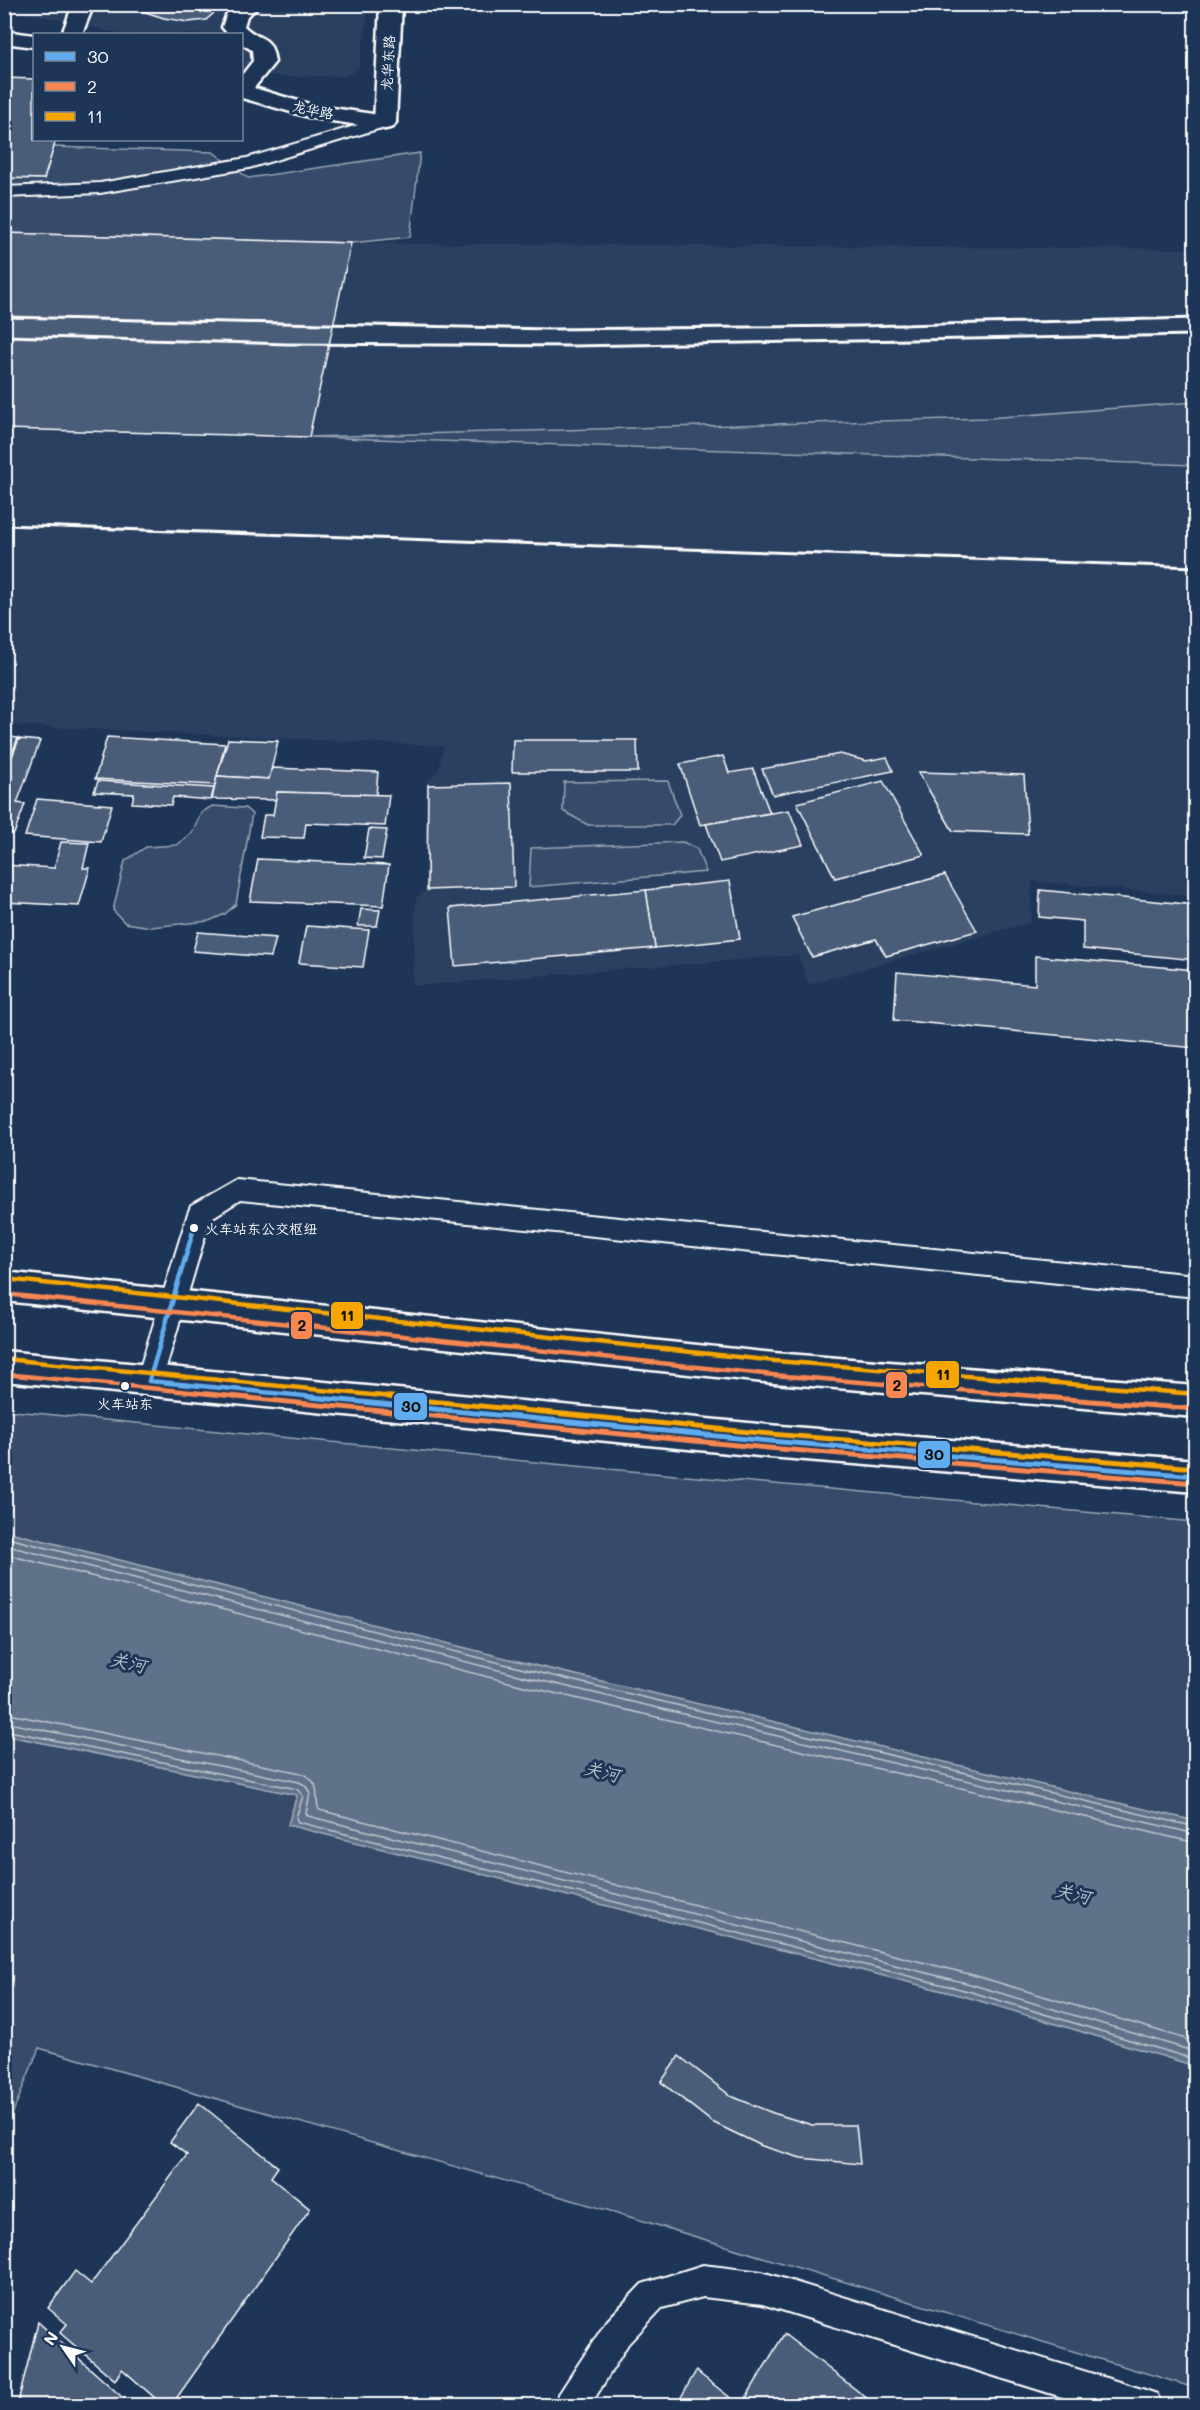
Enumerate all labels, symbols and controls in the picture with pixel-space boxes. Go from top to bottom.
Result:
legend [33,33,243,141]
street label: 龙华东路 [377,35,398,91]
text: 30 [87,44,109,68]
text: 2 [87,74,97,98]
street label: 龙华路 [291,96,336,123]
text: 11 [87,104,103,128]
place label: 火车站东公交枢纽 [205,1219,317,1238]
marker: 火车站东公交枢纽 [188,1222,200,1234]
line badge: 11 [330,1301,364,1330]
text: 11 [340,1304,354,1325]
line badge: 2 [290,1311,313,1340]
text: 2 [298,1314,307,1335]
line badge: 11 [925,1360,960,1389]
text: 11 [936,1363,950,1384]
line badge: 2 [885,1371,908,1399]
text: 2 [893,1374,902,1395]
marker: 火车站东 [119,1380,131,1392]
line badge: 30 [393,1392,428,1421]
place label: 火车站东 [97,1394,153,1413]
text: 30 [401,1395,421,1416]
line badge: 30 [917,1440,951,1469]
text: 30 [924,1443,944,1464]
water label: 关河 [108,1646,151,1678]
water label: 关河 [582,1755,626,1788]
water label: 关河 [1053,1877,1097,1910]
north arrow [33,2317,93,2377]
text: N [38,2327,62,2349]

